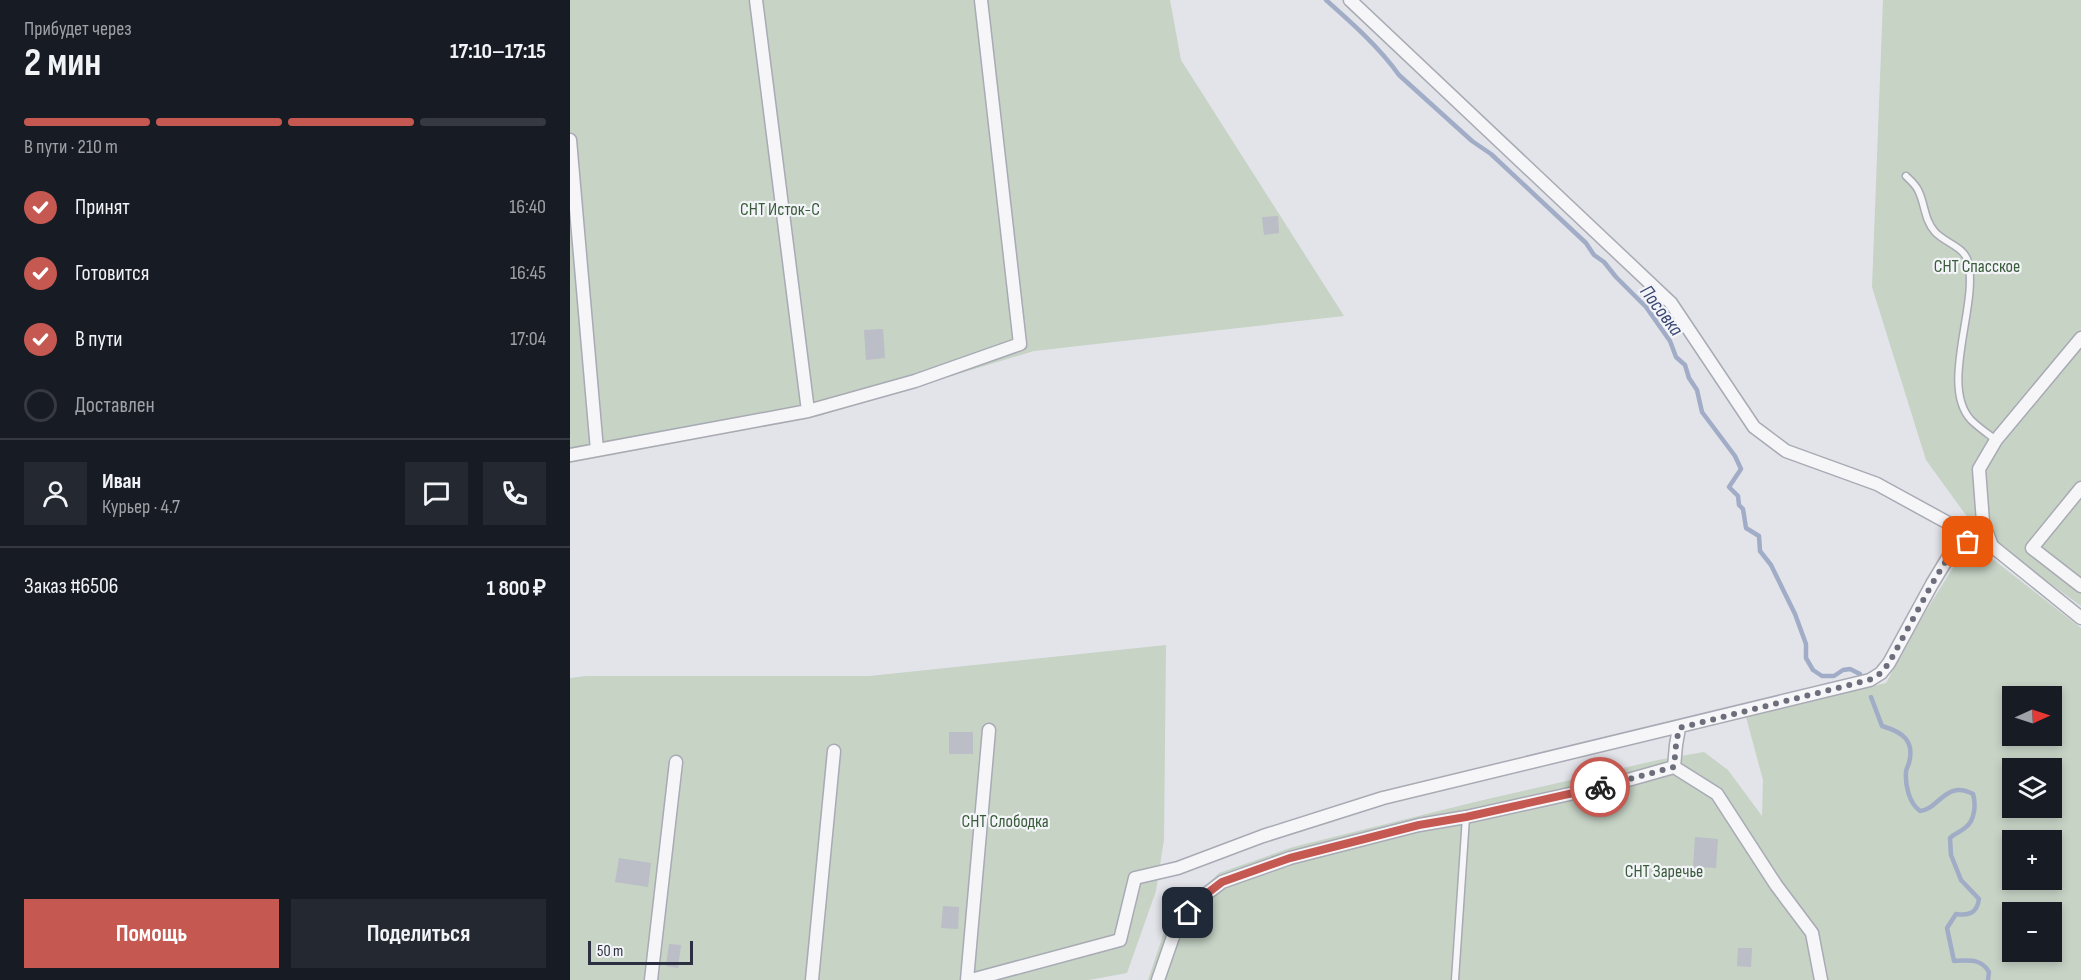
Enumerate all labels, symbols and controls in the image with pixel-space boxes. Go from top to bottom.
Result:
text: Прибудет через [24,17,132,41]
text: 17:10–17:15 [450,38,546,65]
text: 2 мин [24,40,101,87]
text: В пути · 210 m [24,135,118,159]
icon: check [24,191,57,224]
text: Принят [75,194,130,221]
text: 16:40 [509,195,546,219]
park label: СНТ Исток-С [740,199,820,220]
park label: СНТ Спасское [1934,256,2020,277]
icon: check [24,257,57,290]
text: Готовится [75,260,149,287]
text: 16:45 [510,261,546,285]
water label: Посовка [1634,280,1688,341]
icon: check [24,323,57,356]
text: В пути [75,326,123,353]
text: 17:04 [510,327,546,351]
text: Доставлен [75,392,155,419]
button: person [24,462,87,525]
button: chat [405,462,468,525]
button: phone [483,462,546,525]
text: Иван [102,468,141,495]
text: Курьер · 4.7 [102,495,180,519]
pin [1942,516,1993,567]
icon: bag [1951,525,1984,558]
text: Заказ #6506 [24,573,119,600]
text: 1 800 ₽ [486,575,546,602]
north arrow [2002,686,2062,746]
map controls [2002,686,2062,962]
courier [1570,757,1630,817]
button: layers [2002,758,2062,818]
icon: bike [1584,771,1617,804]
park label: СНТ Слободка [961,811,1049,832]
button: + [2002,830,2062,890]
park label: СНТ Заречье [1625,861,1703,882]
pin [1162,887,1213,938]
icon: home [1171,896,1204,929]
button: Помощь [24,899,279,968]
button: Поделиться [291,899,546,968]
button: − [2002,902,2062,962]
scale bar [588,938,693,966]
text: 50 m [597,942,623,961]

